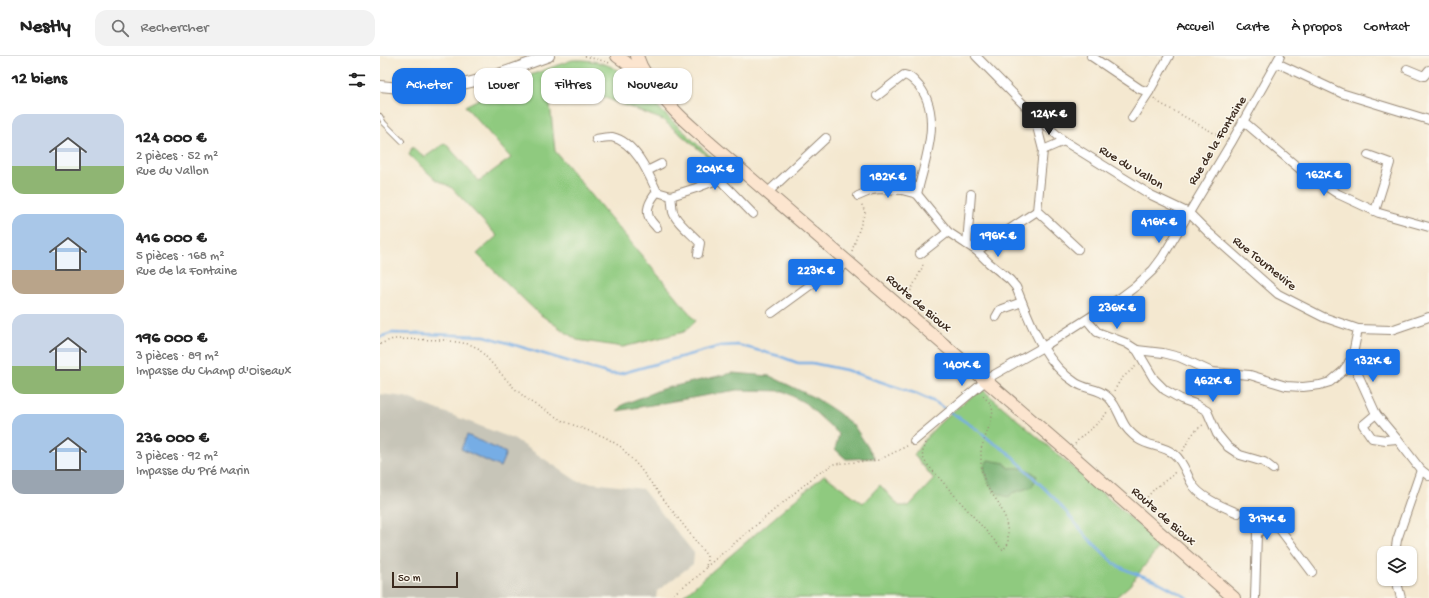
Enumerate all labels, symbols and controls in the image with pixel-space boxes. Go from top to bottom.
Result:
search box [95,10,375,46]
text: Nestly [20,16,71,39]
icon: search [109,17,131,39]
text: Rechercher [141,19,209,37]
text: Accueil [1177,19,1214,36]
text: Carte [1236,19,1270,36]
text: À propos [1292,19,1342,36]
text: Contact [1364,19,1409,36]
chip: Acheter [392,68,466,104]
chip: Louer [474,68,533,104]
chip: Filtres [541,68,605,104]
chip: Nouveau [613,68,692,104]
icon: filters [346,69,368,91]
text: 12 biens [12,70,67,90]
street label: Rue de la Fontaine [1186,94,1251,188]
pin: 124K € [1016,102,1082,136]
text: 124K € [1031,107,1067,122]
text: 124 000 € [136,129,206,149]
icon: home [44,130,92,178]
street label: Rue du Vallon [1096,143,1167,194]
text: 2 pièces · 52 m² [136,149,218,164]
pin: 204K € [682,157,748,191]
text: 204K € [696,162,734,177]
pin: 162K € [1291,163,1357,197]
text: Rue du Vallon [136,164,209,179]
pin: 182K € [855,165,921,199]
text: 162K € [1306,168,1342,183]
text: 182K € [870,170,906,185]
pin: 416K € [1126,210,1192,244]
text: 416K € [1141,215,1177,230]
pin: 196K € [965,224,1031,258]
text: 416 000 € [136,229,207,249]
text: 196K € [980,229,1016,244]
icon: home [44,230,92,278]
street label: Rue Tournevire [1229,234,1299,295]
text: 5 pièces · 168 m² [136,249,224,264]
pin: 223K € [783,259,849,293]
text: Rue de la Fontaine [136,264,237,279]
text: 223K € [797,264,835,279]
street label: Route de Bioux [882,272,954,336]
pin: 236K € [1084,296,1150,330]
text: 236K € [1098,301,1136,316]
text: 196 000 € [136,329,207,349]
icon: home [44,330,92,378]
text: 3 pièces · 89 m² [136,349,219,364]
pin: 132K € [1340,349,1406,383]
pin: 140K € [929,353,995,387]
text: 132K € [1355,354,1391,369]
text: 140K € [944,358,980,373]
text: Impasse du Champ d'Oiseaux [136,364,291,379]
pin: 462K € [1180,369,1246,403]
text: 462K € [1194,374,1232,389]
text: 236 000 € [136,429,209,449]
icon: home [44,430,92,478]
text: 3 pièces · 92 m² [136,449,218,464]
text: Impasse du Pré Marin [136,464,250,479]
street label: Route de Bioux [1128,484,1198,550]
pin: 317K € [1234,507,1300,541]
text: 317K € [1249,512,1285,527]
map controls [1377,546,1417,586]
button: layers [1377,546,1417,586]
scale bar [392,570,458,589]
text: 50 m [398,573,420,585]

